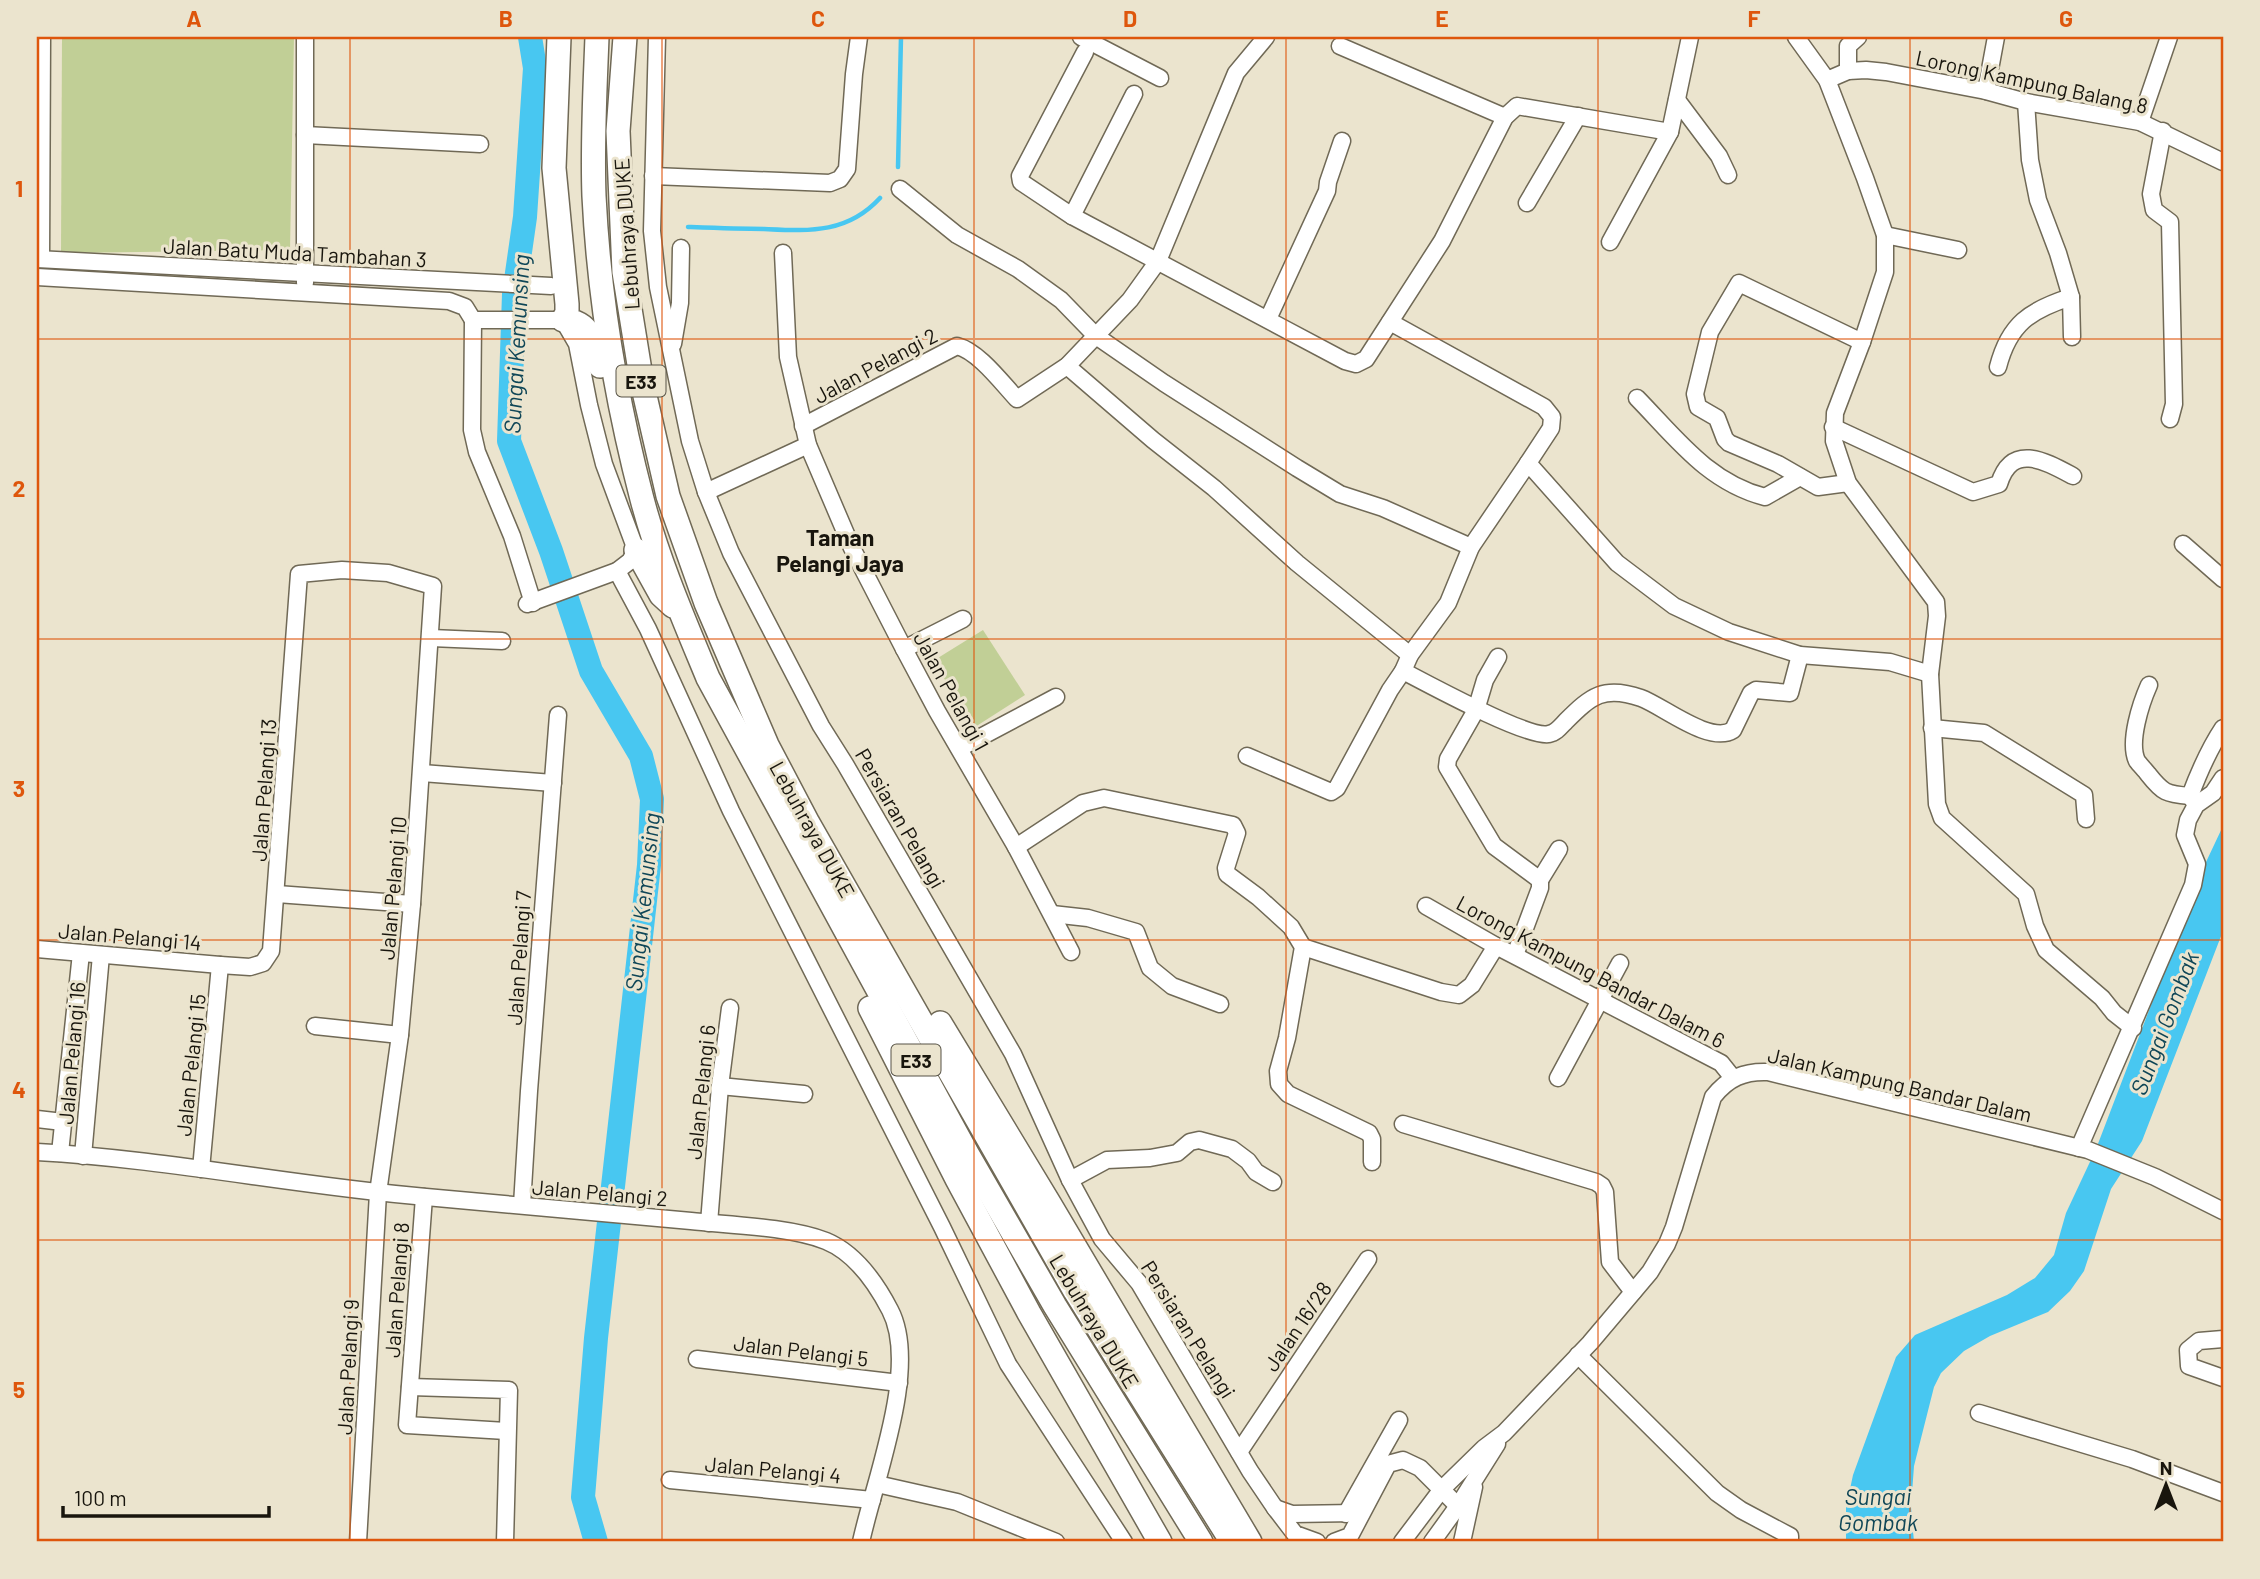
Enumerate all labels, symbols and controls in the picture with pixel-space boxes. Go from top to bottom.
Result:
text: A [186,4,202,32]
text: B [499,4,513,32]
text: C [811,4,825,32]
text: D [1123,4,1137,32]
text: E [1435,4,1449,32]
text: F [1748,4,1761,32]
text: G [2059,4,2073,32]
street label: Lorong Kampung Balang 8 [1914,44,2150,118]
street label: Lebuhraya DUKE [608,157,644,311]
text: 1 [15,174,23,202]
street label: Jalan Batu Muda Tambahan 3 [163,233,427,271]
water label: Sungai Kemunsing [497,254,535,434]
street label: Jalan Pelangi 2 [809,322,941,408]
road number: E33 [616,366,666,396]
text: 2 [13,474,25,502]
district label: Taman Pelangi Jaya [776,523,904,577]
street label: Jalan Pelangi 1 [909,627,995,755]
street label: Jalan Pelangi 13 [246,718,280,862]
street label: Persiaran Pelangi [851,744,951,892]
street label: Lebuhraya DUKE [765,757,861,901]
text: 3 [13,774,25,802]
water label: Sungai Kemunsing [619,811,665,993]
street label: Jalan Pelangi 10 [373,815,411,961]
street label: Jalan Pelangi 7 [501,890,535,1026]
street label: Lorong Kampung Bandar Dalam 6 [1453,890,1729,1052]
street label: Jalan Pelangi 14 [57,917,203,955]
water label: Sungai Gombak [2124,947,2204,1099]
street label: Jalan Pelangi 16 [52,981,90,1125]
street label: Jalan Pelangi 15 [170,993,210,1137]
street label: Jalan Pelangi 6 [680,1023,720,1161]
street label: Jalan Kampung Bandar Dalam [1766,1041,2034,1127]
road number: E33 [892,1044,940,1076]
text: 4 [12,1075,26,1103]
street label: Jalan Pelangi 2 [531,1174,669,1210]
street label: Jalan Pelangi 8 [379,1221,413,1359]
street label: Lebuhraya DUKE [1045,1249,1145,1393]
street label: Persiaran Pelangi [1137,1256,1241,1402]
street label: Jalan 16/28 [1258,1276,1336,1376]
street label: Jalan Pelangi 9 [331,1299,363,1435]
street label: Jalan Pelangi 5 [732,1329,870,1371]
text: 5 [13,1375,25,1403]
north arrow [2130,1450,2200,1520]
street label: Jalan Pelangi 4 [704,1451,842,1487]
text: N [2160,1456,2172,1479]
scale bar [63,1474,270,1518]
water label: Sungai Gombak [1838,1482,1918,1536]
text: 100 m [74,1485,127,1510]

